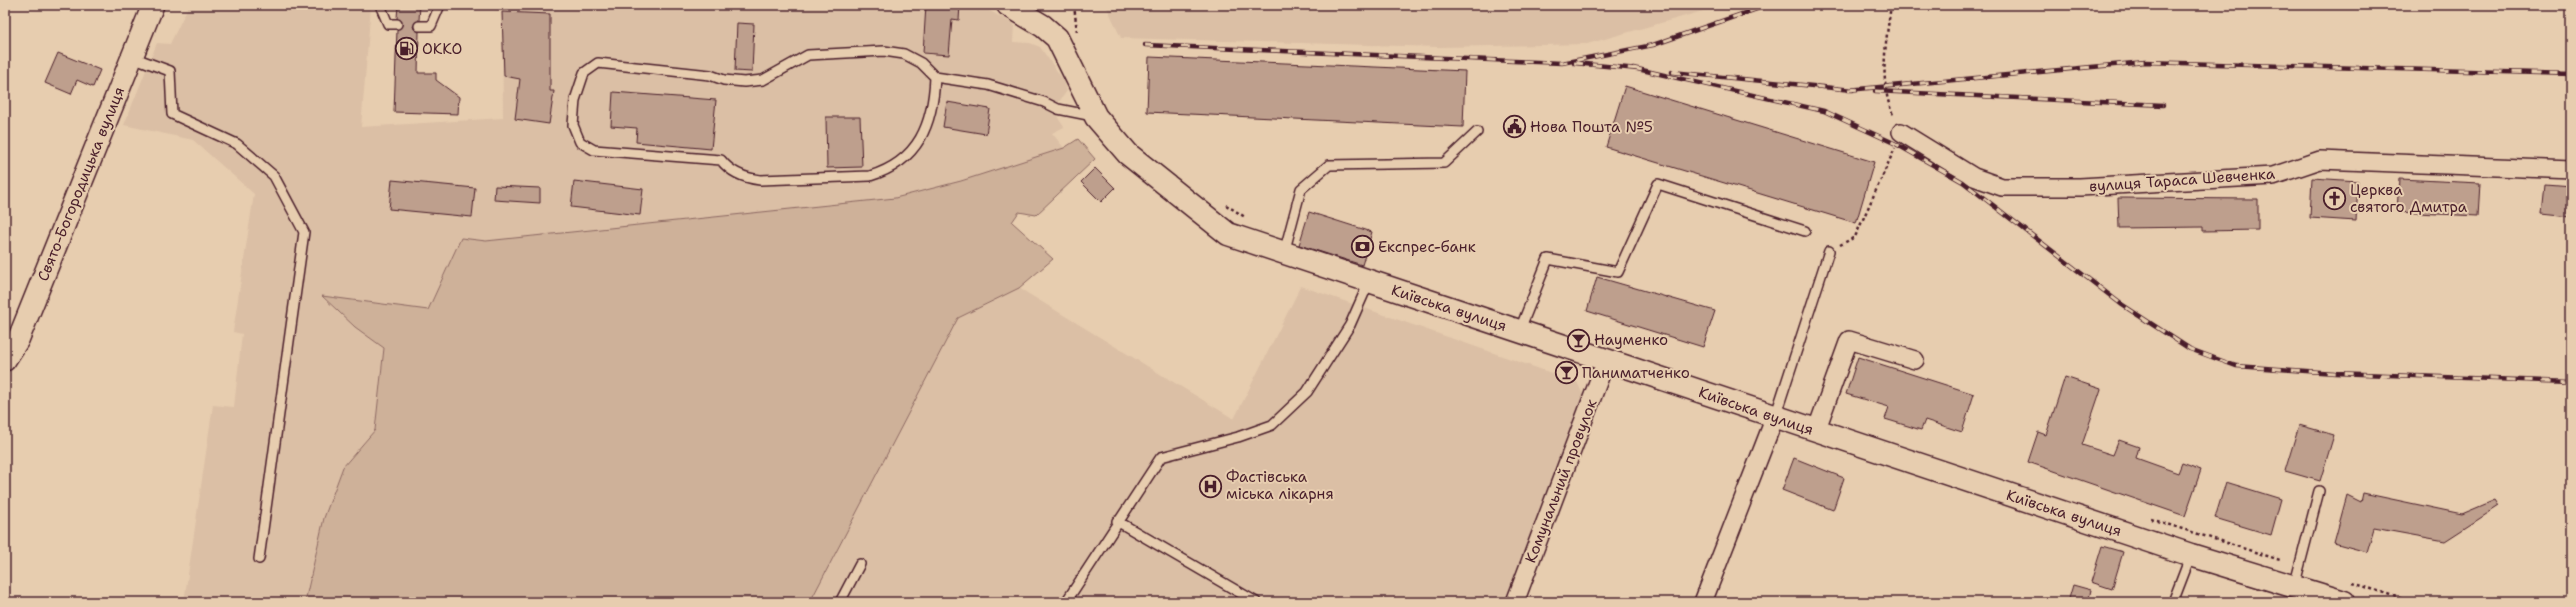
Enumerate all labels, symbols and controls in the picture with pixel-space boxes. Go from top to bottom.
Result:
fuel station icon: OKKO [394,36,420,62]
place label: OKKO [422,39,462,59]
street label: Свято-Богородицька вулиця [33,84,129,284]
public building icon: Нова Пошта №5 [1502,114,1528,140]
place label: Нова Пошта №5 [1530,117,1653,137]
street label: вулиця Тараса Шевченка [2088,163,2276,196]
place label: Церква святого Дмитра [2350,180,2468,217]
church icon: Церква святого Дмитра [2321,186,2347,212]
bank icon: Експрес-банк [1349,234,1375,260]
place label: Експрес-банк [1378,237,1476,257]
street label: Київська вулиця [1389,280,1509,336]
bar icon: Науменко [1566,327,1592,353]
place label: Науменко [1594,330,1668,350]
bar icon: Паниматченко [1553,360,1579,386]
place label: Паниматченко [1582,363,1690,383]
street label: Київська вулиця [1696,382,1816,440]
street label: Комунальний провулок [1521,396,1601,566]
place label: Фастівська міська лікарня [1226,467,1334,504]
hospital icon: Фастівська міська лікарня [1198,473,1224,499]
street label: Київська вулиця [2004,485,2124,541]

